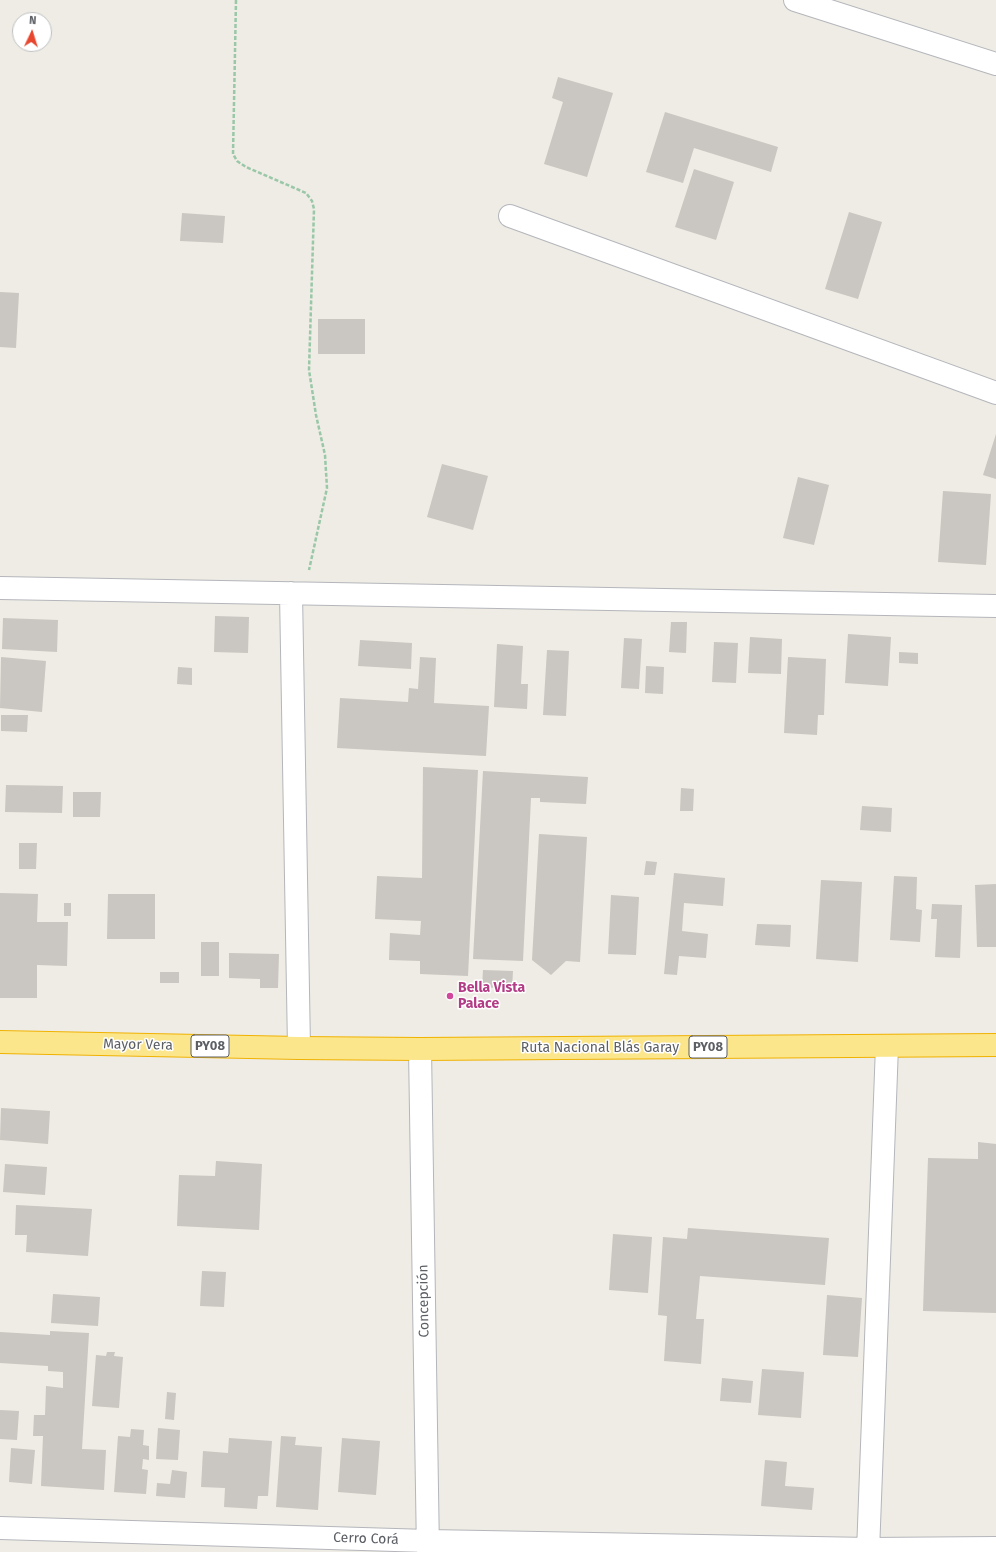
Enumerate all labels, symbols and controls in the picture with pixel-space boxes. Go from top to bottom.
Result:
north arrow [12,12,52,52]
text: N [29,14,37,27]
place label: Bella Vista Palace [458,980,525,1012]
marker: Bella Vista Palace [445,991,455,1001]
road number: PY08 [191,1035,229,1057]
street label: Mayor Vera [103,1036,173,1054]
road number: PY08 [689,1036,727,1058]
street label: Ruta Nacional Blás Garay [521,1040,679,1056]
street label: Concepción [415,1264,433,1338]
street label: Cerro Corá [333,1529,399,1549]

